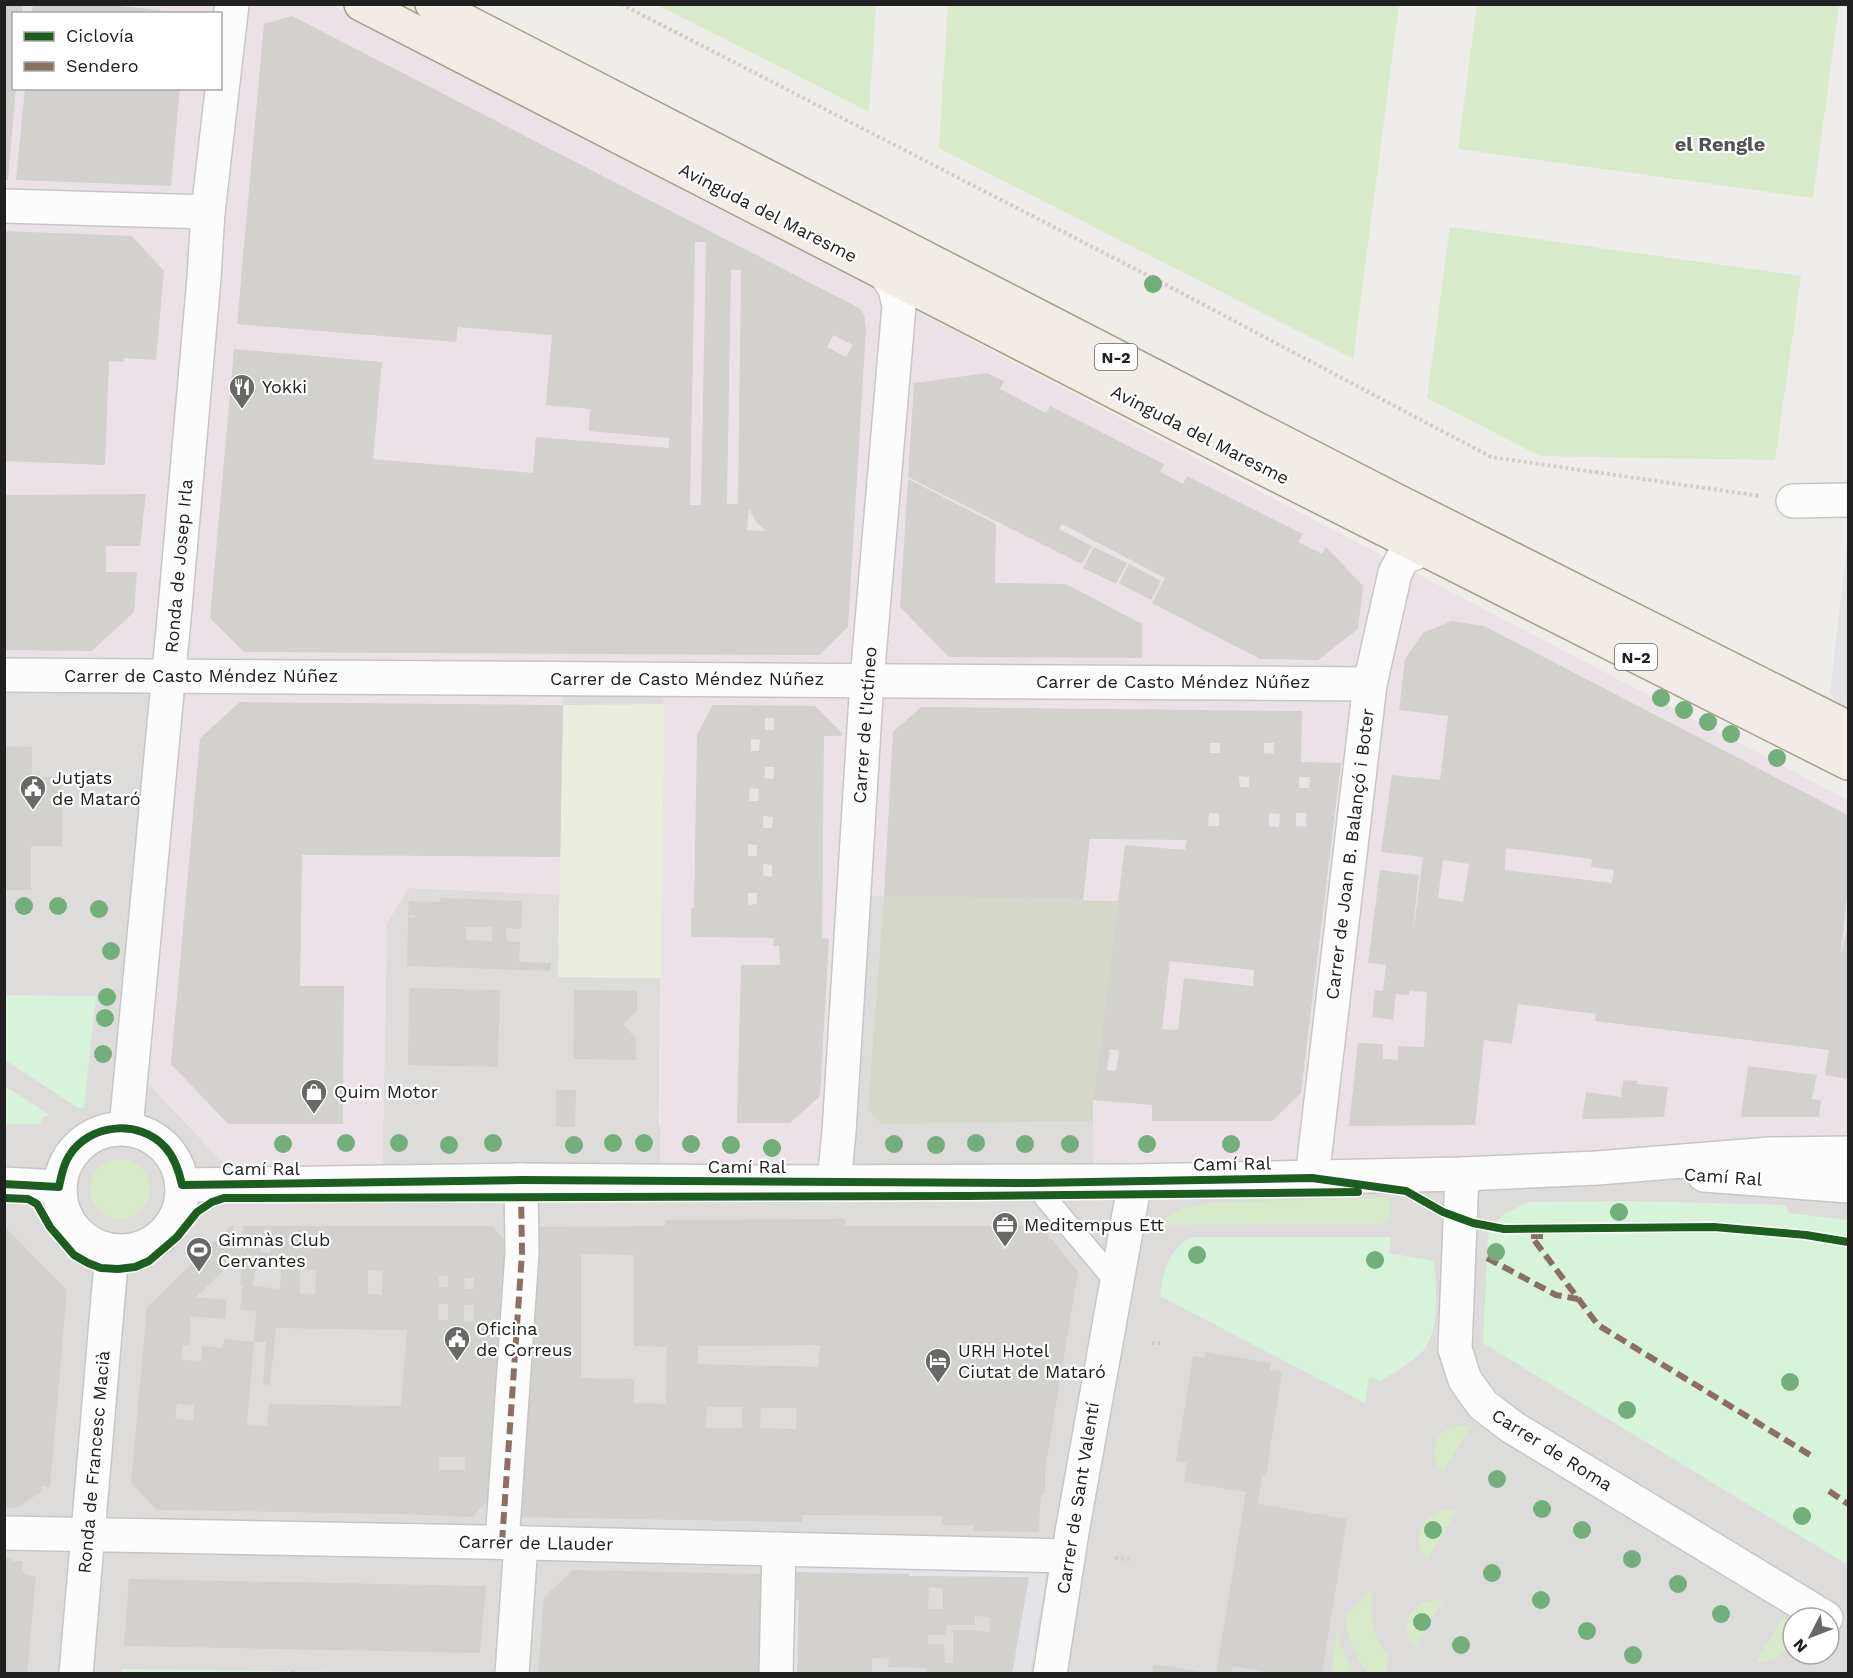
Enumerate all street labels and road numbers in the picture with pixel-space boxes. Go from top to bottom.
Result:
street label: Avinguda del Maresme [676,158,861,267]
road number: N-2 [1095,344,1137,370]
street label: Avinguda del Maresme [1108,380,1293,489]
street label: Ronda de Josep Irla [160,478,197,654]
road number: N-2 [1615,644,1657,670]
street label: Carrer de l'Ictíneo [849,646,880,804]
street label: Carrer de Casto Méndez Núñez [64,665,338,686]
street label: Carrer de Casto Méndez Núñez [550,668,824,689]
street label: Carrer de Casto Méndez Núñez [1036,671,1310,692]
street label: Carrer de Joan B. Balançó i Boter [1321,707,1378,1001]
street label: Camí Ral [1193,1152,1272,1175]
street label: Camí Ral [708,1156,787,1177]
street label: Camí Ral [222,1158,301,1179]
street label: Camí Ral [1683,1163,1763,1190]
street label: Ronda de Francesc Macià [73,1349,114,1574]
street label: Carrer de Sant Valentí [1052,1400,1103,1595]
street label: Carrer de Roma [1488,1404,1616,1495]
street label: Carrer de Llauder [458,1531,614,1554]

